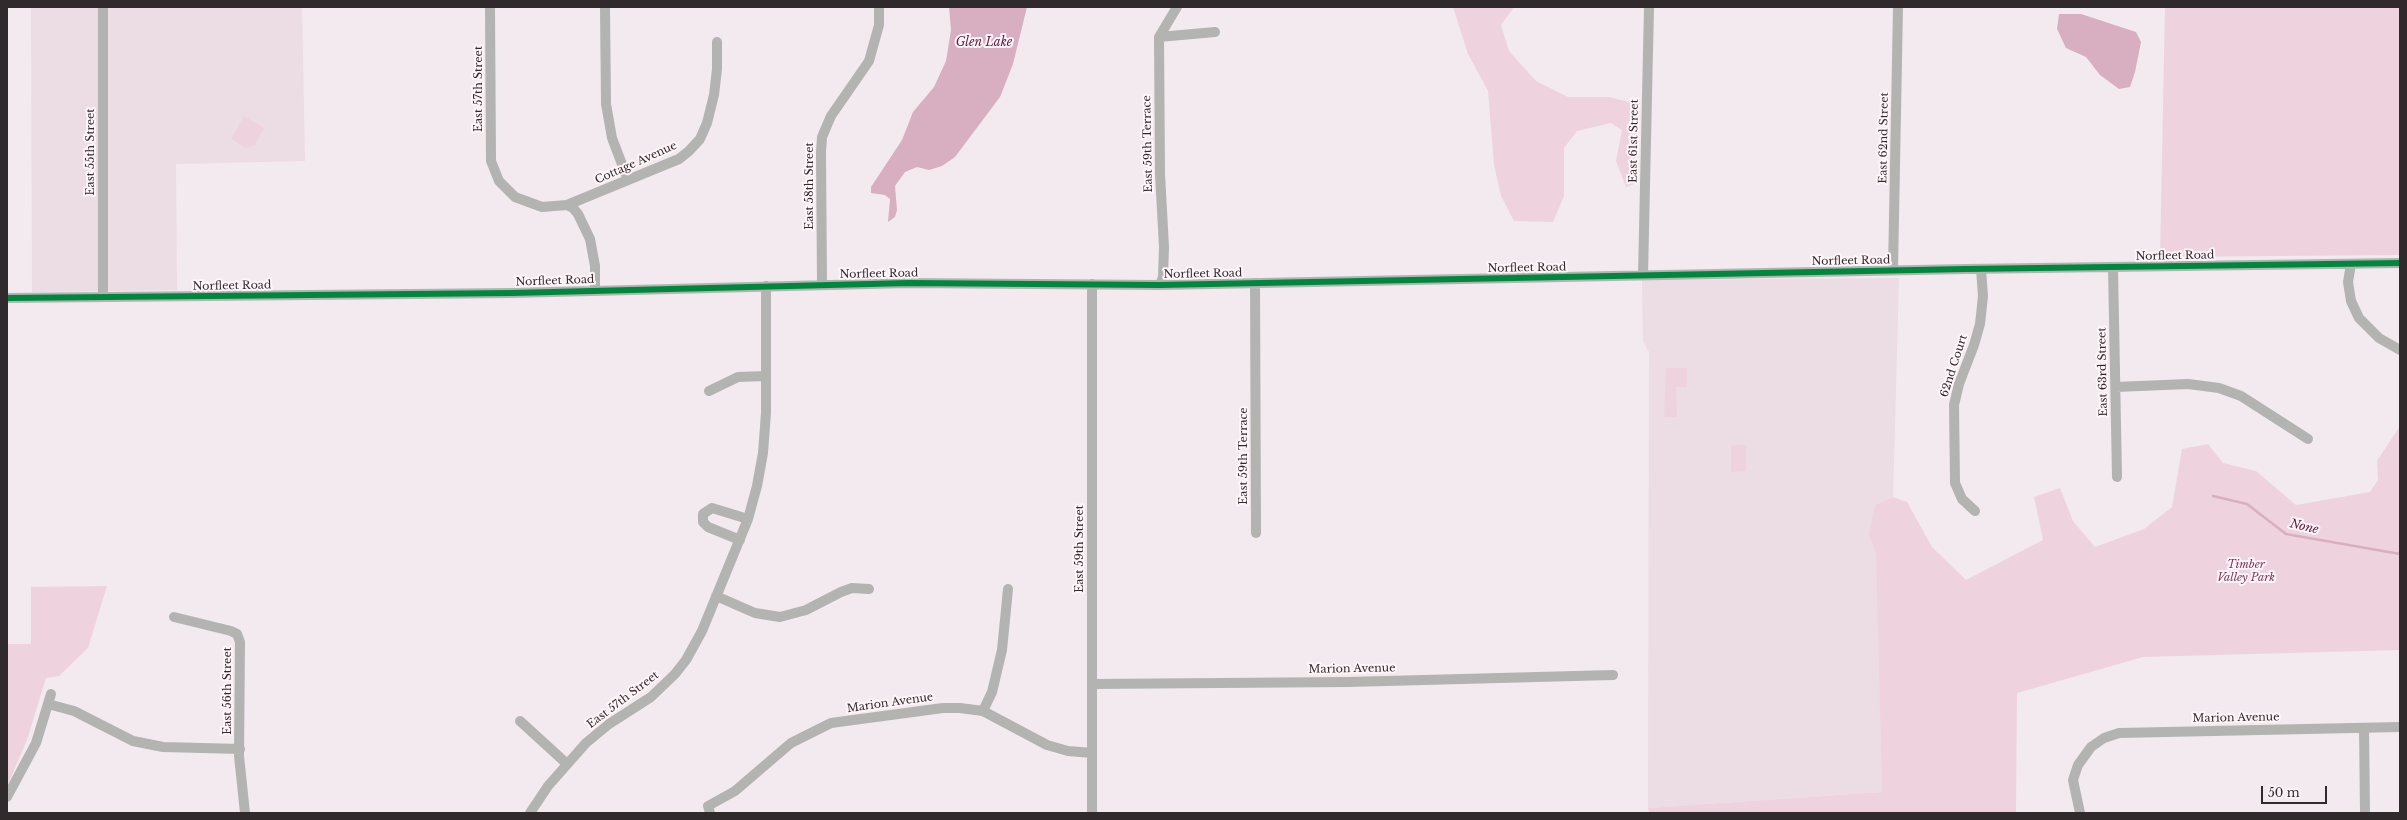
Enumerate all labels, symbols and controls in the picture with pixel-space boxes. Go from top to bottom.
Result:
water label: Glen Lake [956,36,1012,50]
street label: East 57th Street [472,46,486,132]
street label: East 62nd Street [1877,92,1891,184]
street label: East 59th Terrace [1141,95,1155,193]
street label: East 61st Street [1627,99,1641,183]
street label: East 55th Street [84,109,98,195]
street label: Cottage Avenue [593,139,679,187]
street label: East 58th Street [803,142,817,230]
street label: Norfleet Road [2136,249,2214,263]
street label: Norfleet Road [1812,254,1890,268]
street label: Norfleet Road [1488,261,1566,275]
street label: Norfleet Road [840,267,918,281]
street label: Norfleet Road [1164,267,1242,281]
street label: Norfleet Road [515,273,595,289]
street label: Norfleet Road [193,279,271,293]
street label: East 63rd Street [2096,327,2110,417]
street label: 62nd Court [1938,333,1970,399]
street label: East 59th Terrace [1237,407,1251,505]
street label: East 59th Street [1073,505,1087,593]
water label: None [2288,517,2320,537]
park label: Timber Valley Park [2217,558,2275,584]
street label: East 56th Street [221,647,235,735]
street label: Marion Avenue [1308,662,1396,676]
street label: East 57th Street [585,669,661,731]
street label: Marion Avenue [846,690,934,716]
street label: Marion Avenue [2192,711,2280,725]
scale bar [2263,778,2329,804]
text: 50 m [2268,785,2300,800]

